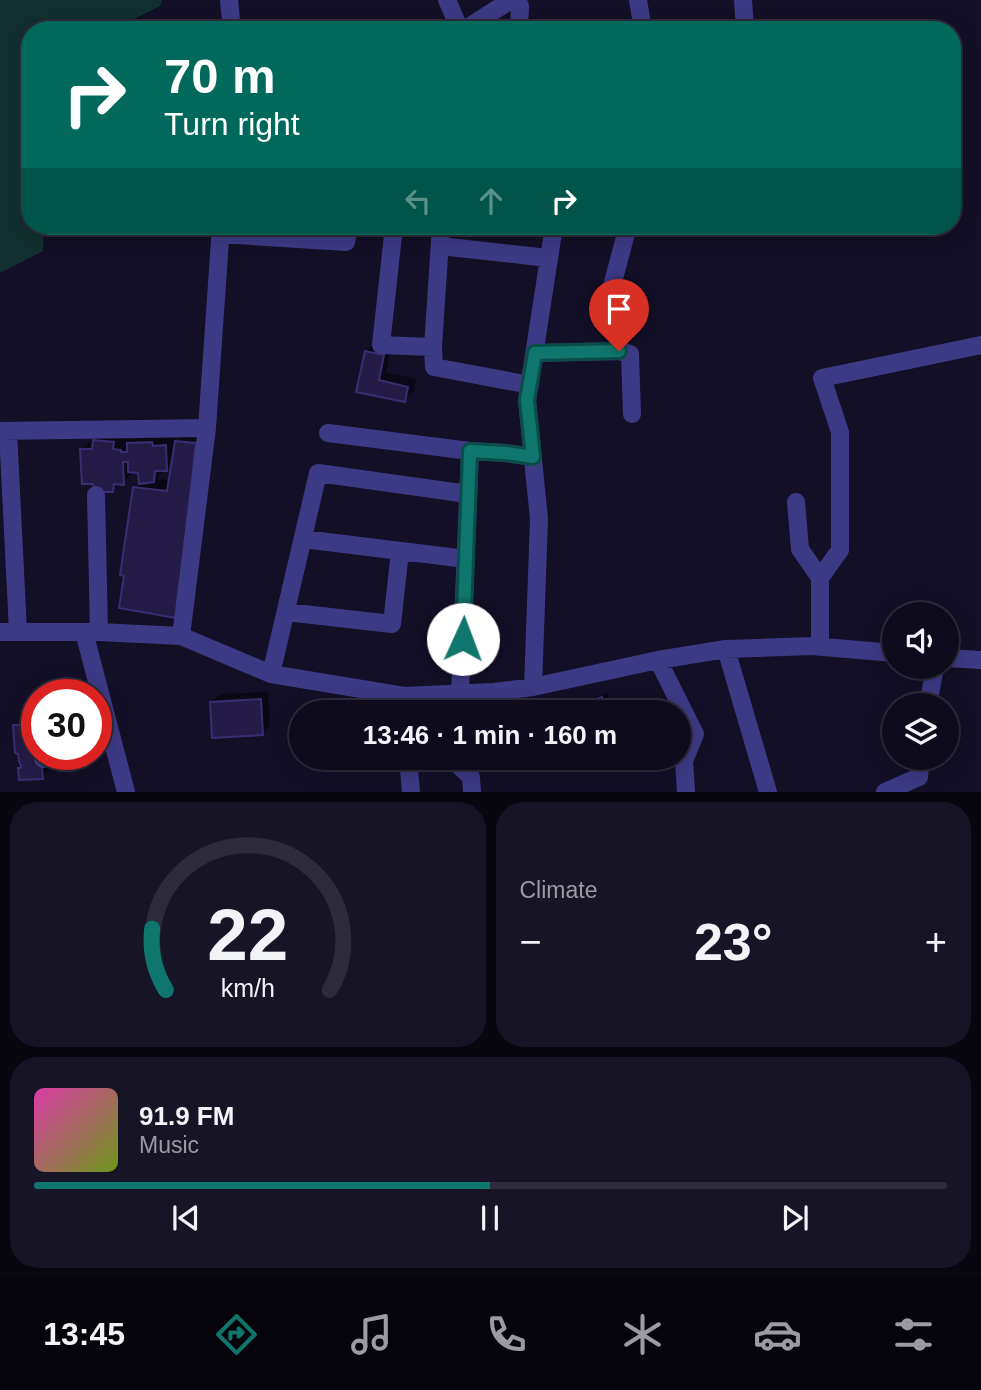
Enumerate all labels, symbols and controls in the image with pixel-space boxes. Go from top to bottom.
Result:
icon: right [49,49,140,140]
text: 70 m [164,49,276,103]
text: Turn right [164,106,300,142]
icon: left [399,182,437,220]
icon: ahead [472,182,510,220]
icon: right [545,182,583,220]
pin [589,279,649,351]
icon: arrive [600,290,638,328]
position arrow [426,602,500,676]
map controls [882,602,959,770]
button: sound [882,602,959,679]
speed limit sign: 30 [21,679,112,770]
button: layers [882,693,959,770]
text: 13:46 · 1 min · 160 m [363,720,617,750]
text: Climate [520,877,597,903]
text: 22 [207,895,288,976]
text: 23° [694,913,773,971]
text: − [520,921,542,963]
text: + [925,921,947,963]
text: km/h [221,974,275,1002]
text: 91.9 FM [139,1101,234,1131]
text: Music [139,1132,199,1158]
icon: previous [167,1199,205,1237]
icon: pause [471,1199,509,1237]
icon: next [776,1199,814,1237]
icon: directions [212,1310,261,1359]
icon: music [347,1310,396,1359]
icon: phone [482,1310,531,1359]
icon: climate [618,1310,667,1359]
icon: car [753,1310,802,1359]
icon: filters [889,1310,938,1359]
text: 13:45 [43,1316,125,1352]

